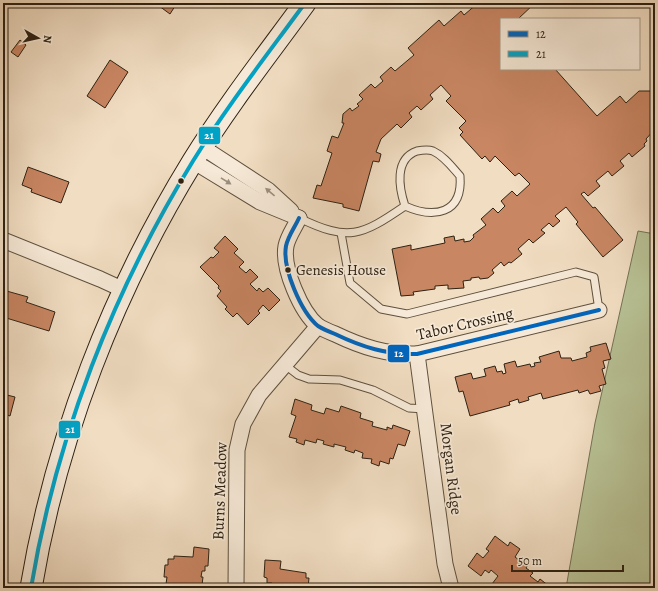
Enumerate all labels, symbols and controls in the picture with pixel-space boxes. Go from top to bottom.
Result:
north arrow [18,18,58,58]
legend [500,18,640,70]
text: 12 [536,26,546,42]
text: N [39,34,55,44]
text: 21 [536,46,546,62]
line badge: 21 [198,126,221,145]
text: 21 [204,128,214,143]
unlabelled marker [176,176,186,186]
one-way arrow [220,178,232,185]
one-way arrow [265,188,275,197]
place label: Genesis House [296,260,386,280]
marker: Genesis House [283,265,293,275]
street label: Tabor Crossing [414,302,516,346]
line badge: 12 [387,344,410,363]
text: 12 [394,346,404,361]
line badge: 21 [58,420,81,439]
text: 21 [65,422,75,437]
street label: Morgan Ridge [434,422,468,516]
street label: Burns Meadow [207,441,233,540]
scale bar [512,547,623,573]
text: 50 m [518,553,542,569]

